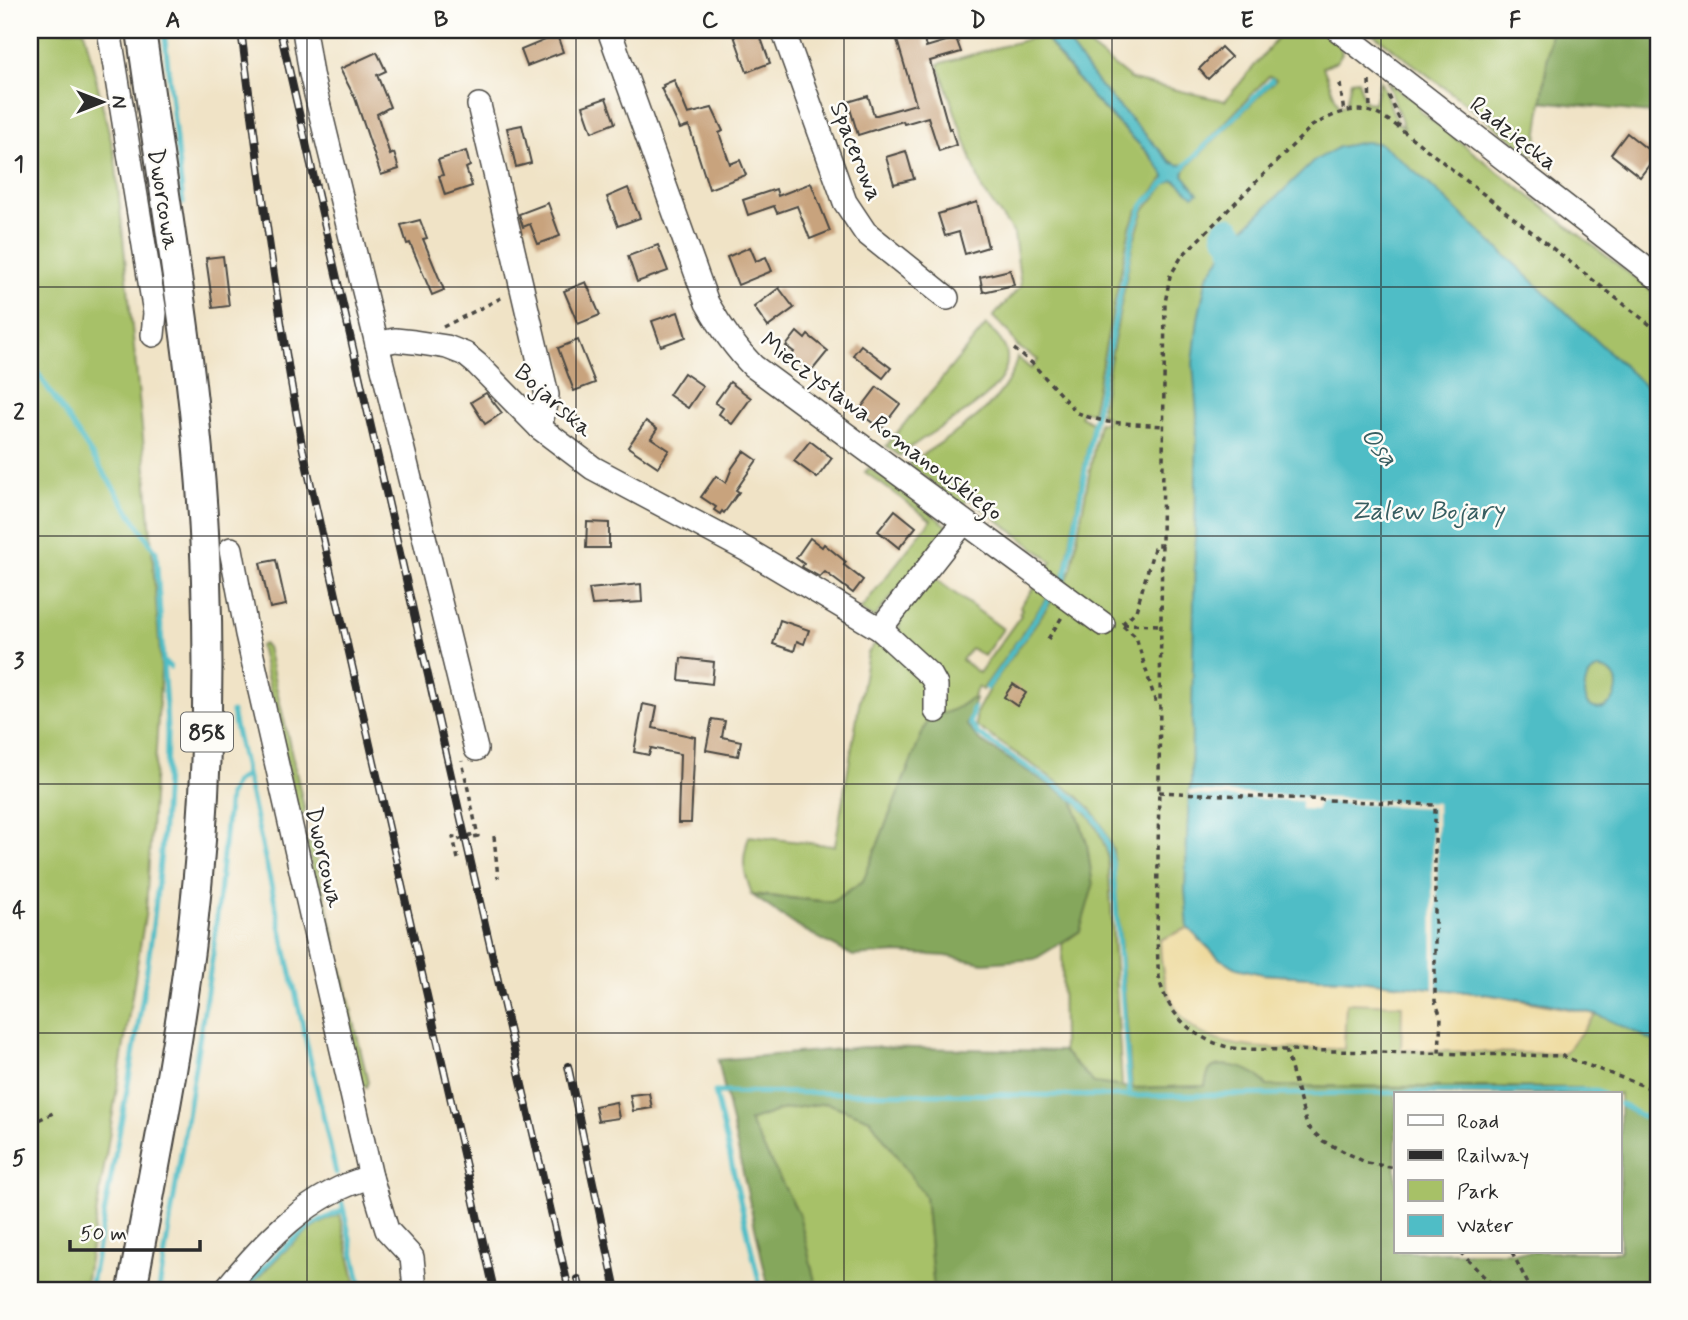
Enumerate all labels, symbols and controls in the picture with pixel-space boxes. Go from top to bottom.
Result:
text: A [165,6,181,36]
text: B [434,6,449,36]
text: C [702,6,719,36]
text: D [970,6,986,36]
text: E [1240,6,1254,36]
text: F [1509,6,1521,36]
north arrow [66,66,136,136]
street label: Radzięcka [1463,90,1564,178]
text: N [105,96,130,108]
street label: Spacerowa [822,97,890,206]
street label: Dworcowa [139,146,186,253]
text: 1 [14,150,24,180]
street label: Mieczysława Romanowskiego [752,326,1009,531]
street label: Bojarska [507,357,600,445]
text: 2 [13,398,25,428]
water label: Osa [1352,420,1405,474]
water label: Zalew Bojary [1350,495,1506,529]
text: 3 [14,647,25,677]
road number: 858 [181,712,233,752]
street label: Dworcowa [297,804,350,911]
text: 4 [12,896,26,926]
legend [1394,1092,1622,1254]
text: Road [1457,1108,1499,1136]
text: Railway [1457,1142,1529,1170]
text: 5 [12,1144,26,1174]
text: Park [1457,1178,1499,1206]
scale bar [70,1208,200,1252]
text: Water [1457,1212,1513,1240]
text: 50 m [80,1220,127,1248]

